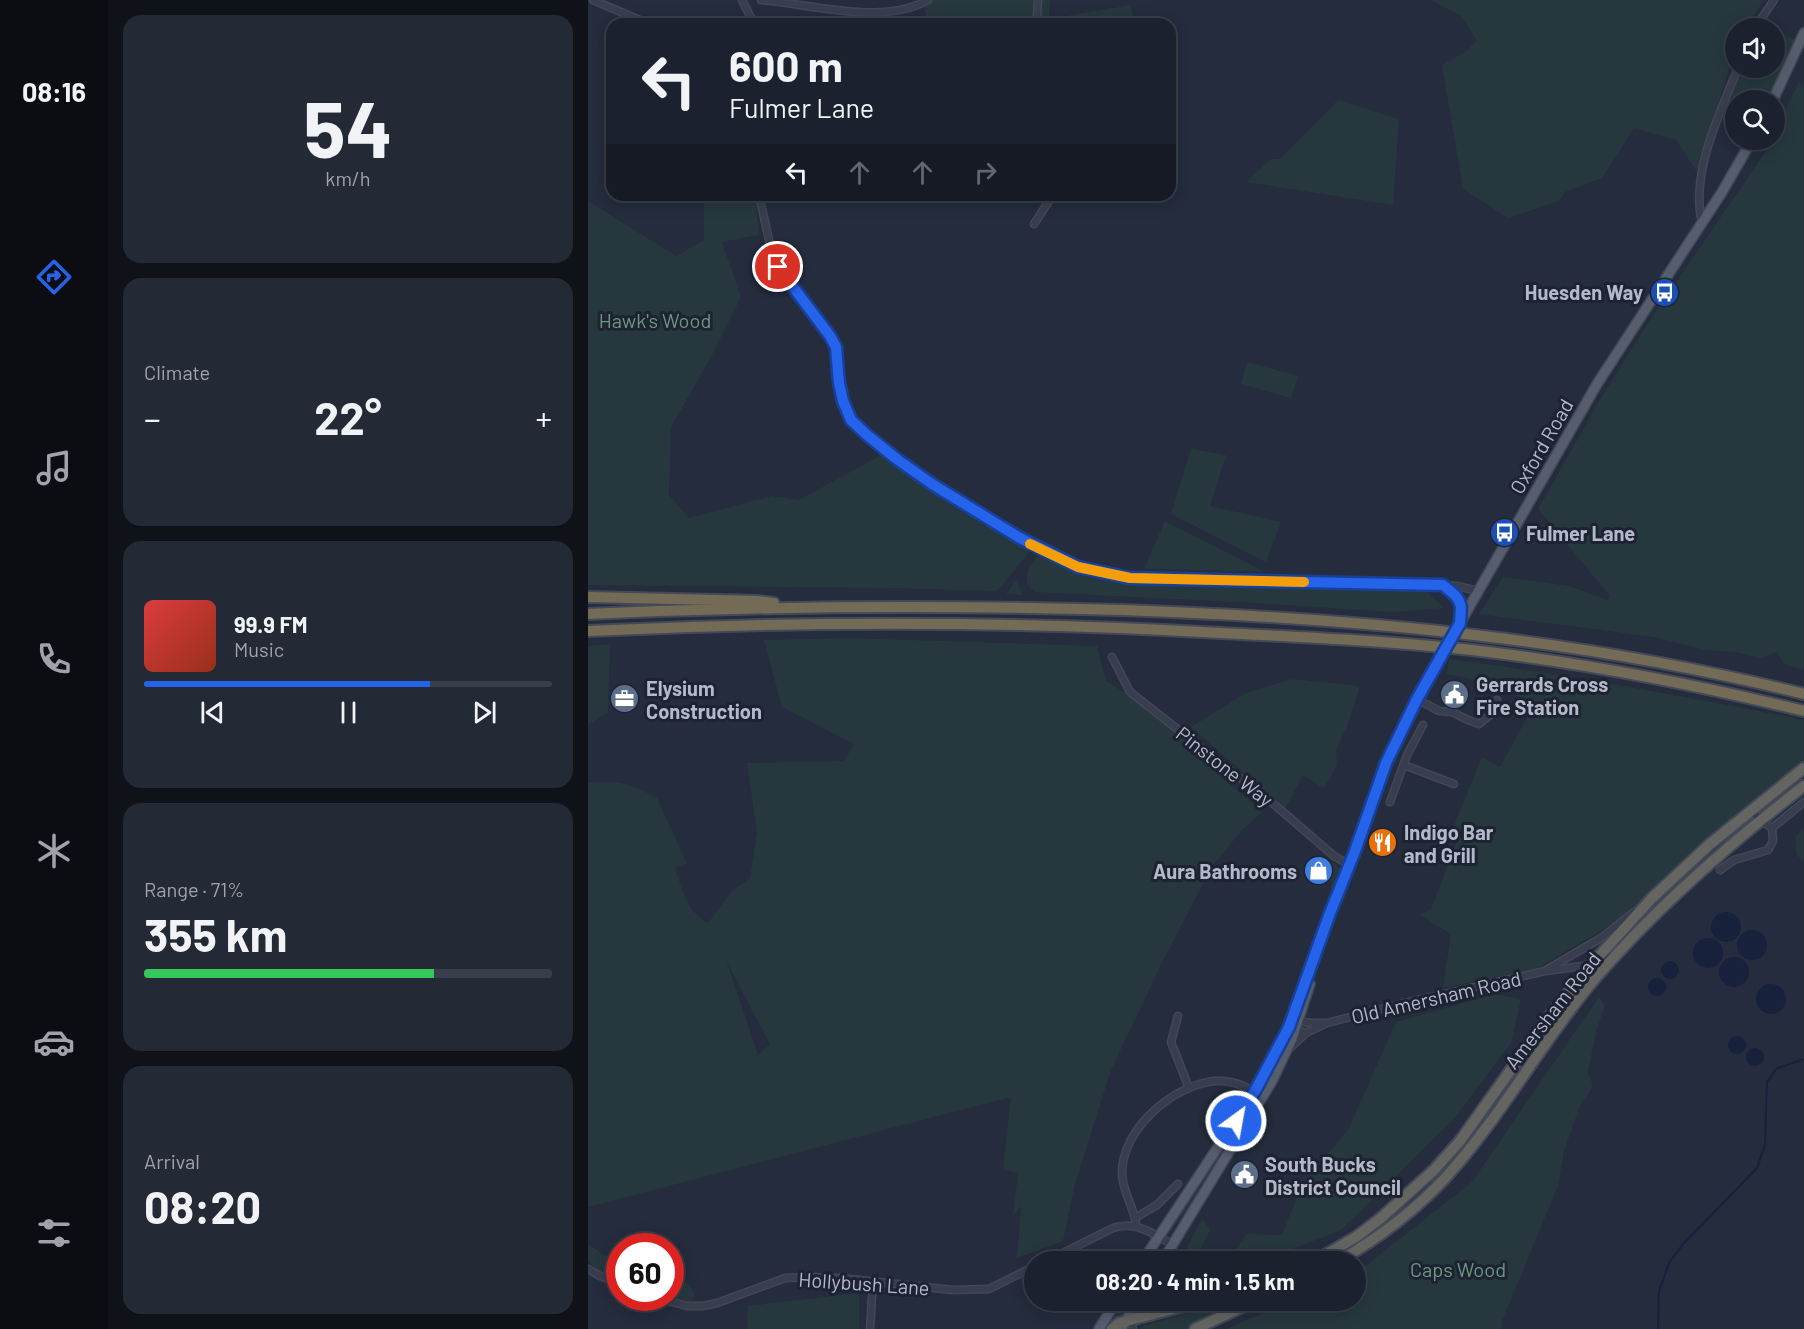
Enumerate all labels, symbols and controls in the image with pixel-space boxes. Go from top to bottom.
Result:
map controls [1725,18,1785,150]
button: sound [1725,18,1785,78]
text: 600 m [729,40,843,90]
icon: left [630,42,708,120]
text: 08:16 [22,75,86,107]
text: 54 [303,80,393,174]
button: search [1725,90,1785,150]
text: Fulmer Lane [729,91,874,123]
icon: left [780,156,813,189]
icon: ahead [843,156,876,189]
icon: ahead [906,156,939,189]
icon: right [969,156,1002,189]
text: km/h [325,166,371,190]
pin [752,241,803,292]
icon: arrive [761,250,794,283]
icon: directions [33,256,75,298]
bus stop icon: Huesden Way [1648,276,1680,308]
place label: Huesden Way [1525,280,1643,304]
park label: Hawk's Wood [599,308,711,332]
text: Climate [144,360,210,384]
text: 22° [314,390,382,444]
street label: Oxford Road [1504,394,1578,498]
text: − [144,398,161,438]
text: + [535,398,552,438]
icon: music [33,447,75,489]
bus stop icon: Fulmer Lane [1489,517,1521,549]
place label: Fulmer Lane [1526,521,1635,545]
text: 99.9 FM [234,611,307,637]
text: Music [234,637,284,661]
icon: phone [33,638,75,680]
place label: Gerrards Cross Fire Station [1476,672,1608,719]
place label: Elysium Construction [646,676,762,723]
public building icon: Gerrards Cross Fire Station [1439,679,1471,711]
office icon: Elysium Construction [609,683,641,715]
icon: previous [196,696,229,729]
icon: pause [332,696,365,729]
icon: next [468,696,501,729]
street label: Pinstone Way [1172,721,1278,811]
place label: Indigo Bar and Grill [1404,820,1494,867]
restaurant icon: Indigo Bar and Grill [1367,827,1399,859]
icon: climate [33,830,75,872]
shop icon: Aura Bathrooms [1302,855,1334,887]
place label: Aura Bathrooms [1153,859,1297,883]
text: Range · 71% [144,877,244,901]
text: 355 km [144,907,287,961]
street label: Amersham Road [1499,947,1605,1073]
street label: Old Amersham Road [1349,966,1523,1028]
icon: car [33,1021,75,1063]
position arrow [1204,1089,1268,1153]
text: Arrival [144,1149,200,1173]
place label: South Bucks District Council [1265,1152,1401,1199]
public building icon: South Bucks District Council [1228,1159,1260,1191]
text: 08:20 [144,1179,261,1233]
icon: filters [33,1212,75,1254]
speed limit sign: 60 [606,1233,684,1311]
park label: Caps Wood [1410,1257,1506,1281]
street label: Hollybush Lane [798,1266,930,1300]
text: 08:20 · 4 min · 1.5 km [1095,1268,1295,1294]

